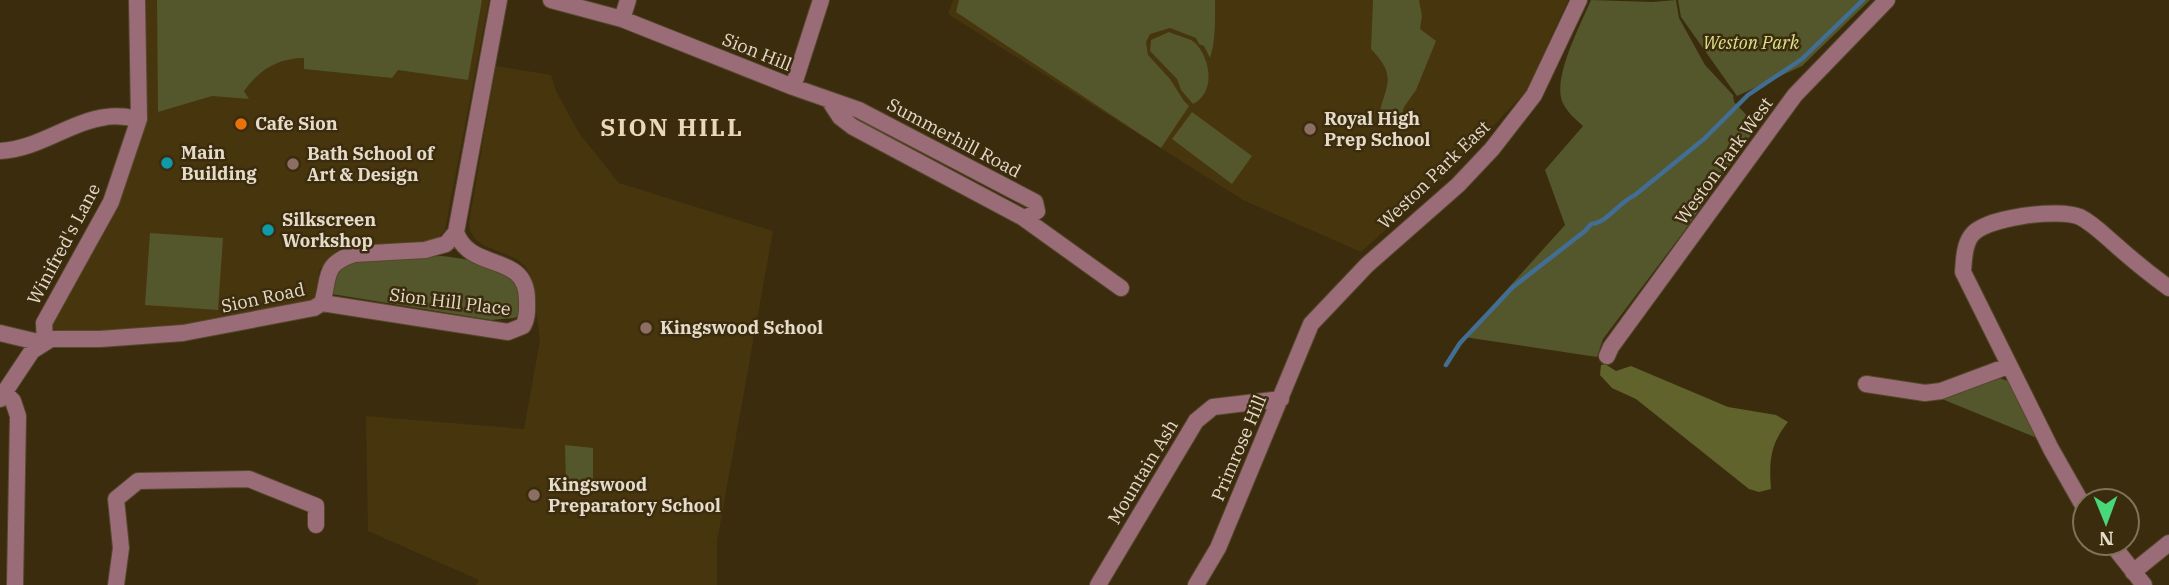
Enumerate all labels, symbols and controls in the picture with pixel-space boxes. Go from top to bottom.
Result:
street label: Sion Hill [719,27,795,76]
park label: Weston Park [1703,31,1800,54]
street label: Summerhill Road [883,93,1025,183]
street label: Weston Park West [1670,93,1778,229]
place label: Royal High Prep School [1324,107,1431,151]
district label: SION HILL [600,111,744,143]
place label: Cafe Sion [255,112,338,135]
street label: Weston Park East [1373,115,1494,234]
marker: Cafe Sion [233,116,249,132]
marker: Royal High Prep School [1302,121,1318,137]
place label: Main Building [181,141,257,185]
place label: Bath School of Art & Design [307,142,436,186]
marker: Main Building [159,155,175,171]
marker: Bath School of Art & Design [285,156,301,172]
street label: Winifred's Lane [22,179,105,308]
place label: Silkscreen Workshop [282,208,376,252]
marker: Silkscreen Workshop [260,222,276,238]
street label: Sion Road [219,277,307,318]
street label: Sion Hill Place [388,283,512,320]
place label: Kingswood School [660,316,823,339]
marker: Kingswood School [638,320,654,336]
street label: Primrose Hill [1206,391,1271,504]
street label: Mountain Ash [1102,415,1183,528]
place label: Kingswood Preparatory School [548,473,721,517]
marker: Kingswood Preparatory School [526,487,542,503]
north arrow [2071,487,2141,557]
text: N [2099,527,2114,551]

